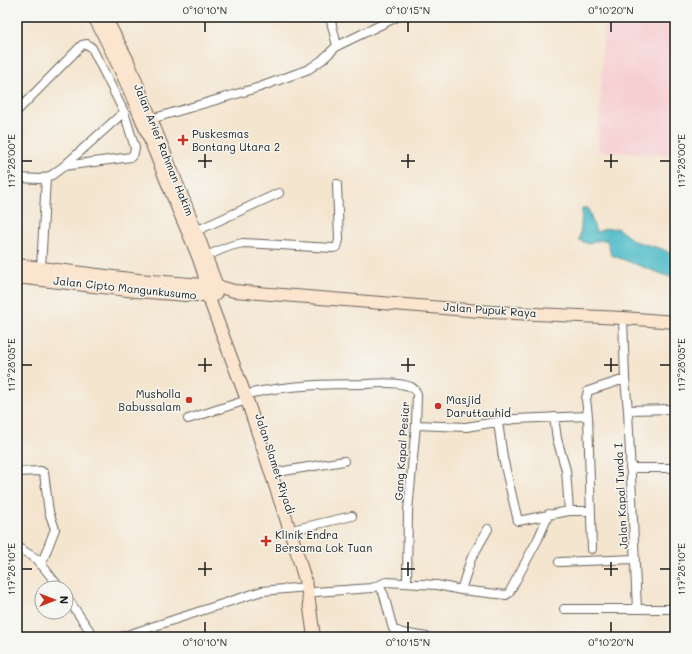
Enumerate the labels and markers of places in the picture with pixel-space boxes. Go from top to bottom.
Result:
place label: Puskesmas Bontang Utara 2 [192,126,280,154]
marker: Puskesmas Bontang Utara 2 [177,134,189,146]
place label: Musholla Babussalam [118,386,181,414]
place label: Masjid Daruttauhid [446,392,511,420]
marker: Musholla Babussalam [184,395,194,405]
marker: Masjid Daruttauhid [433,401,443,411]
place label: Klinik Endra Bersama Lok Tuan [275,527,372,555]
marker: Klinik Endra Bersama Lok Tuan [260,535,272,547]

